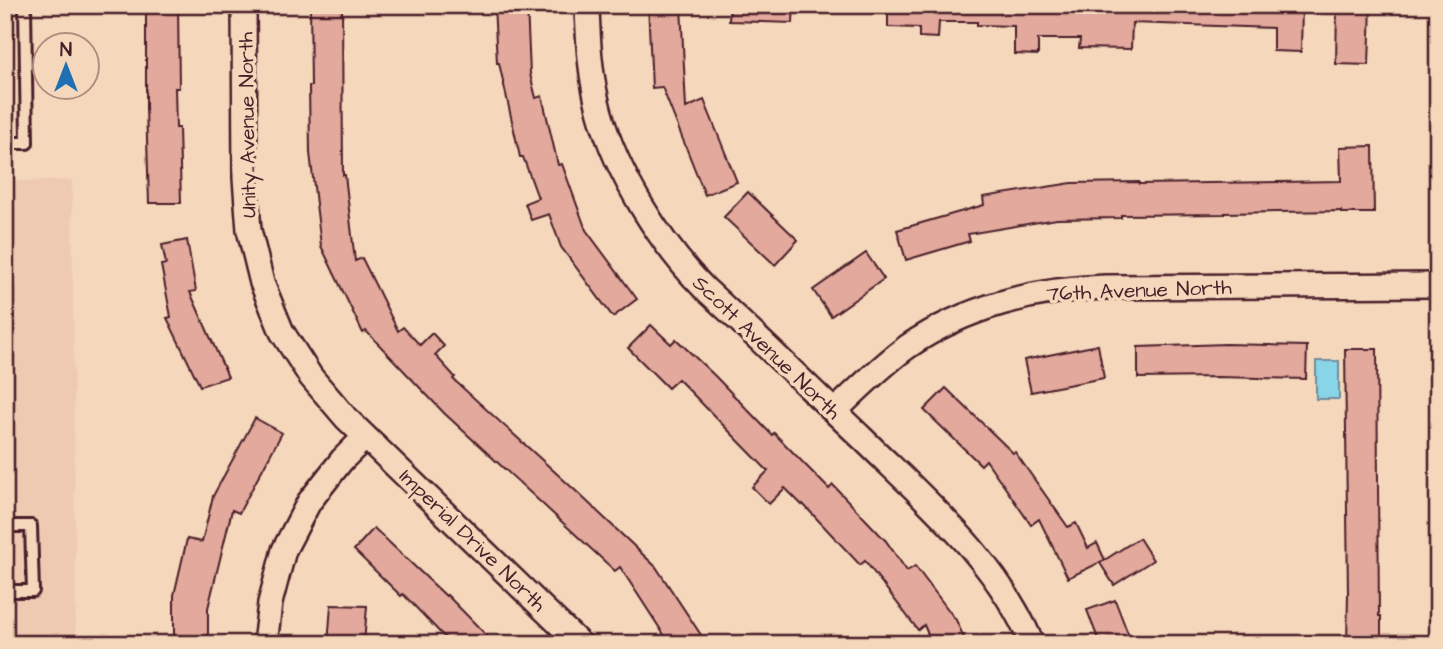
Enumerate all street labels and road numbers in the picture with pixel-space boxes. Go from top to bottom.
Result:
street label: Unity Avenue North [231,31,266,218]
street label: Scott Avenue North [686,269,848,426]
street label: 76th Avenue North [1046,273,1233,308]
street label: Imperial Drive North [392,462,553,619]

